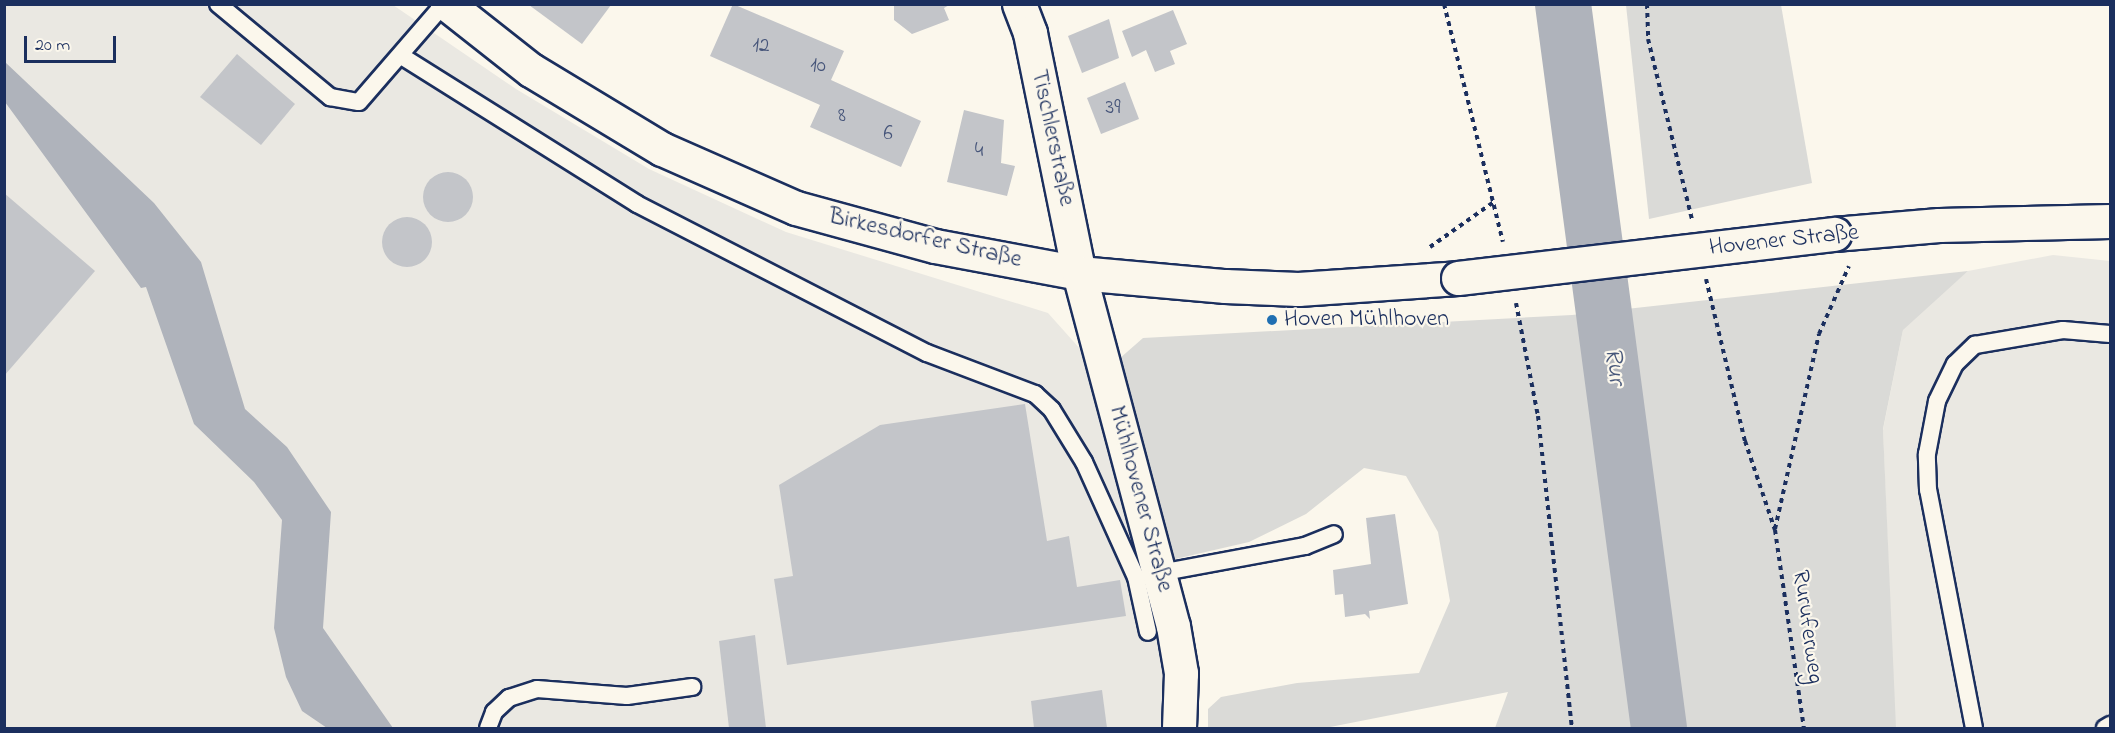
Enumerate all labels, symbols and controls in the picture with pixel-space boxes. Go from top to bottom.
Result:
scale bar [27,24,118,62]
text: 20 m [35,33,70,59]
house number: 12 [752,33,770,59]
house number: 10 [810,53,826,79]
street label: Tischlerstraße [1024,67,1080,209]
house number: 39 [1106,95,1120,121]
house number: 8 [838,103,846,129]
house number: 6 [883,121,893,147]
house number: 4 [975,138,983,164]
street label: Birkesdorfer Straße [826,203,1024,275]
street label: Hovener Straße [1708,219,1860,263]
place label: Hoven Mühlhoven [1284,306,1449,334]
marker: Hoven Mühlhoven [1265,313,1279,327]
water label: Rur [1595,346,1631,386]
street label: Mühlhovener Straße [1101,403,1179,595]
street label: Ruruferweg [1785,568,1829,686]

